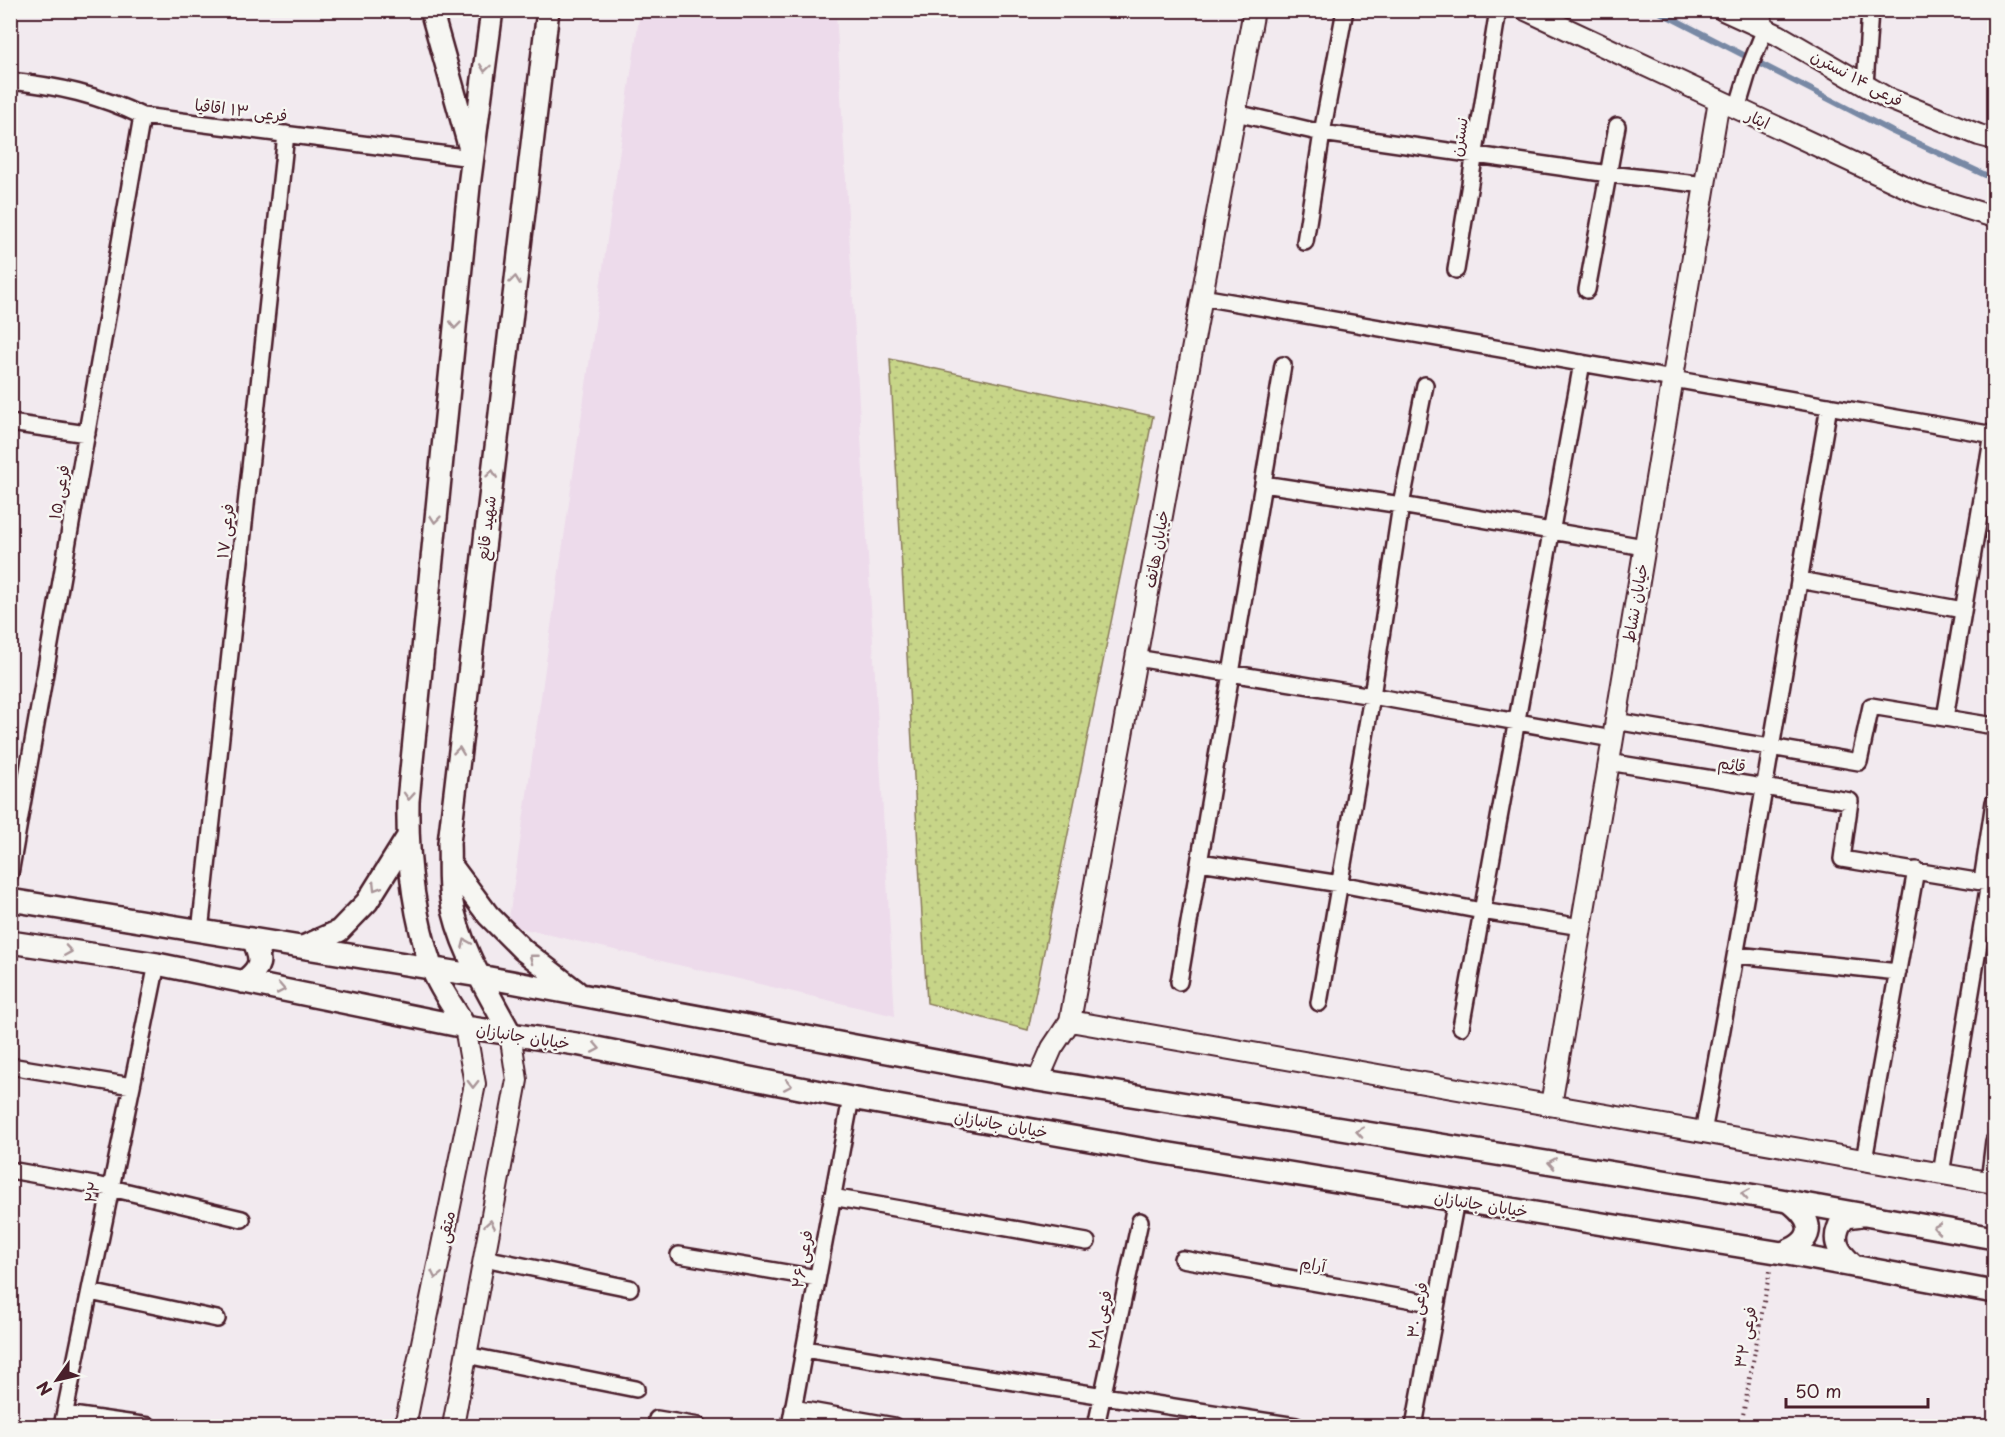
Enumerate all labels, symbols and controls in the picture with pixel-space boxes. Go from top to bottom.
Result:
street label: فرعی ۱۴ نسترن [1807,43,1908,111]
one-way arrow [479,64,491,73]
street label: فرعی ۱۳ اقاقیا [193,91,289,127]
street label: ایثار [1741,101,1774,134]
street label: نسترن [1443,115,1473,158]
one-way arrow [509,276,521,285]
one-way arrow [449,320,462,329]
street label: فرعی ۱۵ [41,463,75,521]
one-way arrow [486,470,498,479]
street label: شهید قانع [469,494,502,562]
street label: فرعی ۱۷ [209,502,239,560]
street label: خیابان هاتف [1136,508,1174,590]
one-way arrow [430,514,442,523]
street label: خیابان نشاط [1615,561,1653,644]
one-way arrow [453,747,465,756]
street label: قائم [1716,749,1748,779]
one-way arrow [402,792,415,801]
one-way arrow [373,881,384,892]
one-way arrow [461,938,473,949]
one-way arrow [63,944,73,957]
one-way arrow [529,955,540,966]
one-way arrow [276,982,286,995]
street label: خیابان جانبازان [475,1016,572,1054]
one-way arrow [591,1041,601,1054]
one-way arrow [782,1078,792,1091]
one-way arrow [467,1080,479,1089]
street label: خیابان جانبازان [953,1103,1050,1143]
one-way arrow [1355,1126,1365,1139]
one-way arrow [1548,1157,1558,1170]
street label: ۲۲ [77,1179,105,1205]
street label: خیابان جانبازان [1433,1184,1530,1222]
one-way arrow [1740,1188,1750,1201]
street label: متقی [430,1209,460,1245]
one-way arrow [484,1220,496,1229]
one-way arrow [1932,1222,1942,1235]
street label: فرعی ۲۶ [784,1228,818,1290]
street label: آرام [1298,1249,1329,1279]
one-way arrow [430,1270,443,1280]
street label: فرعی ۳۰ [1399,1280,1433,1340]
street label: فرعی ۲۸ [1081,1288,1117,1352]
street label: فرعی ۳۲ [1727,1304,1761,1370]
north arrow [27,1350,87,1410]
scale bar [1786,1371,1928,1409]
text: N [30,1377,57,1401]
text: 50 m [1795,1377,1842,1404]

